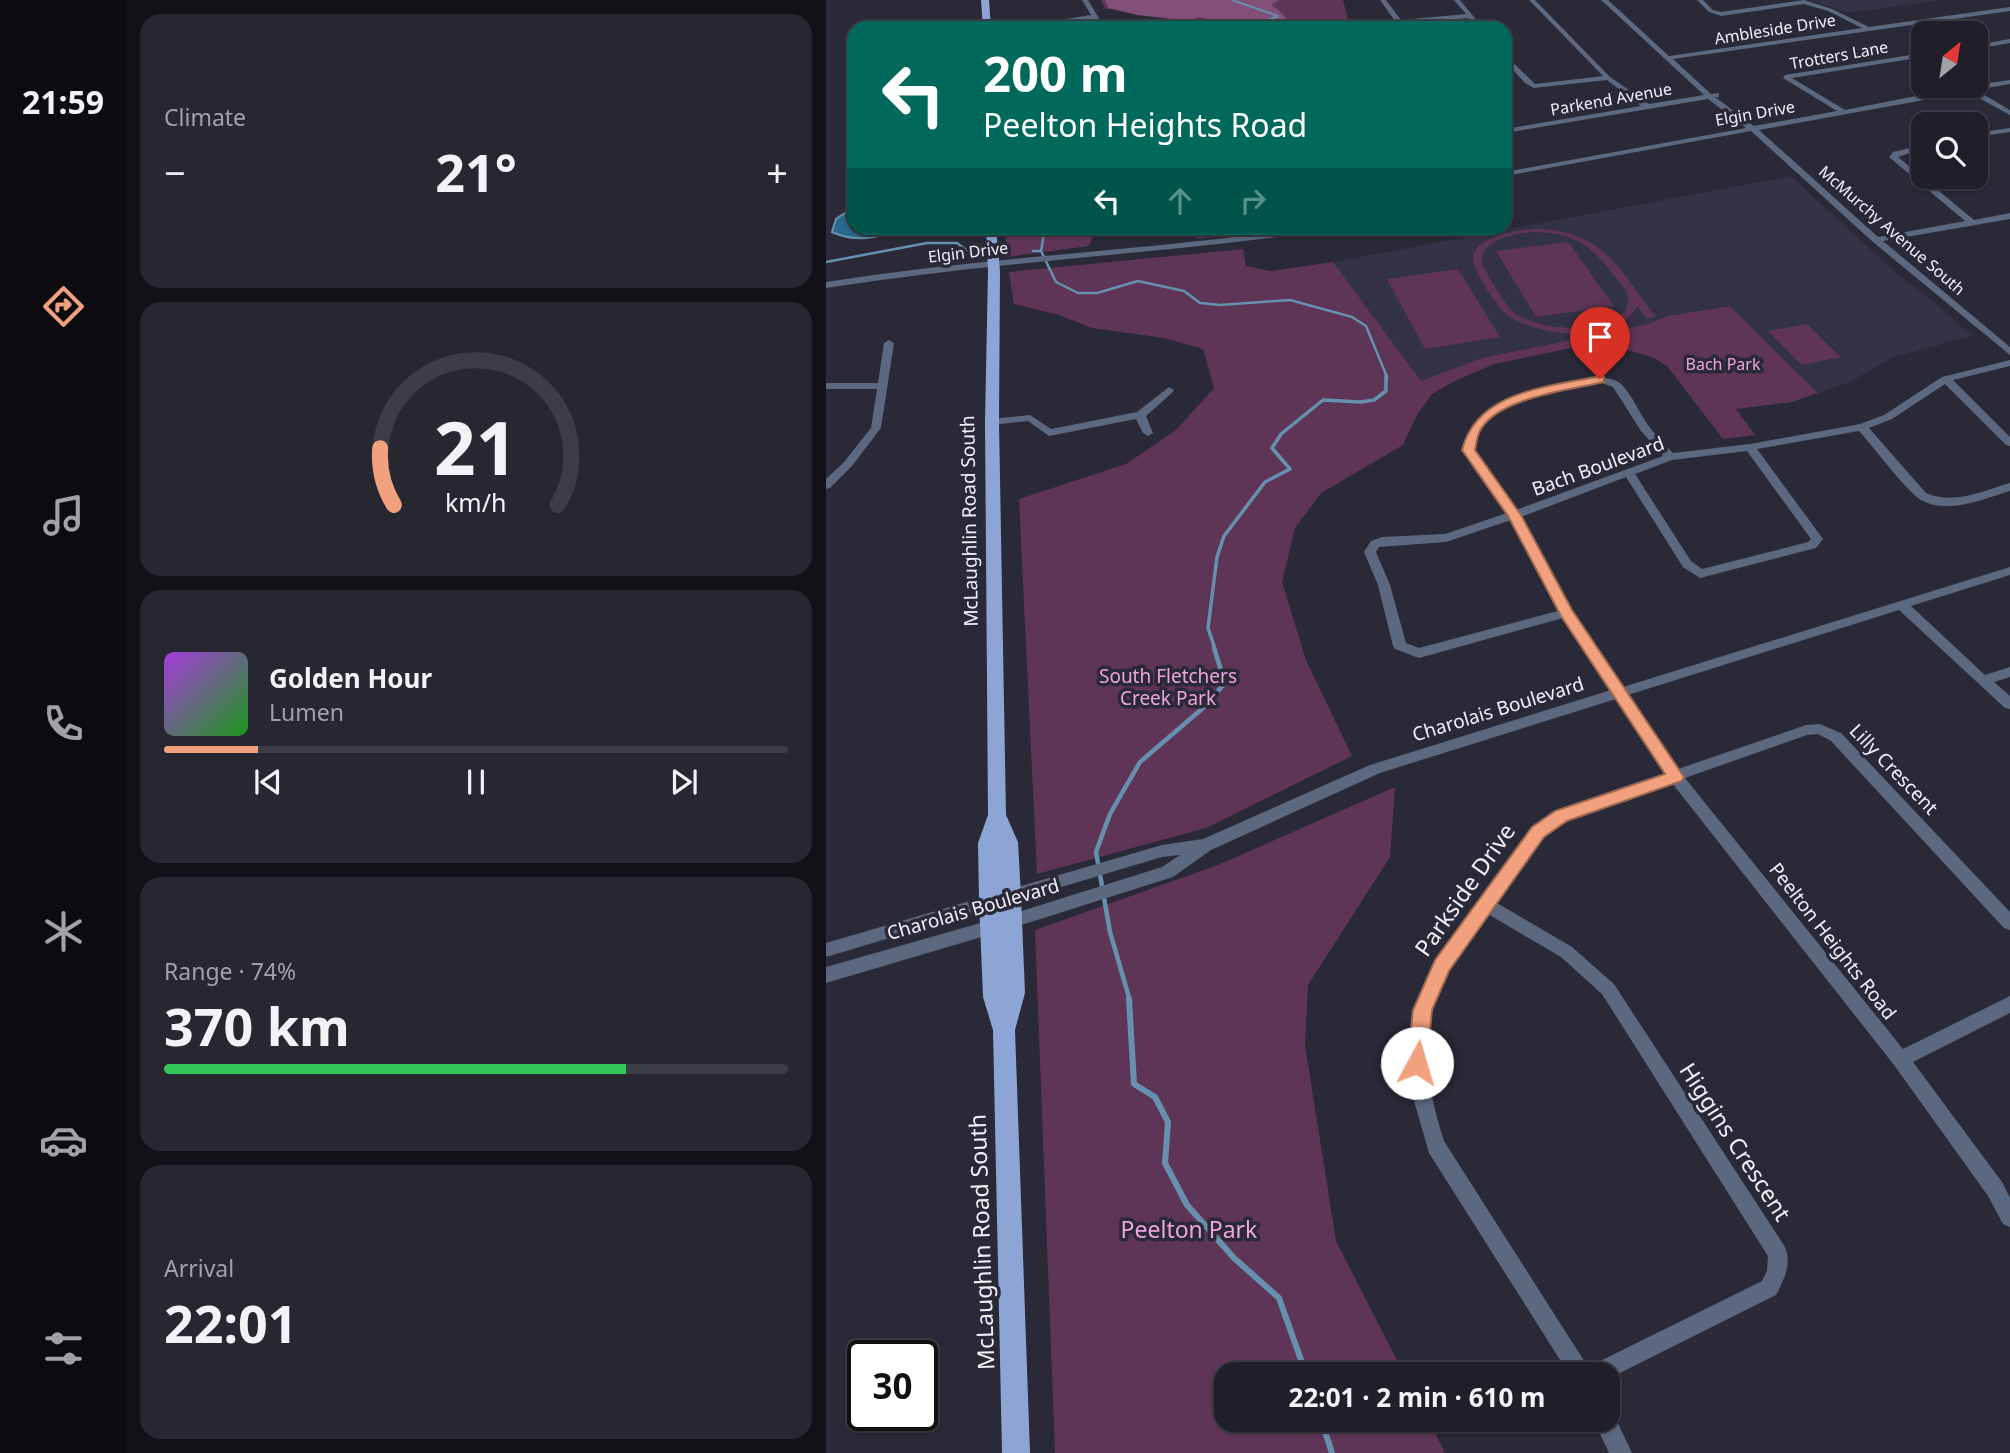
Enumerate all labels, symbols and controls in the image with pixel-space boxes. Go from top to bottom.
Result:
street label: Ambleside Drive [1713,9,1837,49]
north arrow [1911,21,1988,98]
map controls [1911,21,1988,189]
street label: Trotters Lane [1788,36,1890,74]
text: 200 m [983,40,1128,106]
icon: left [868,49,959,140]
street label: Parkend Avenue [1549,77,1673,121]
text: 21:59 [22,80,104,123]
street label: Elgin Drive [1713,95,1797,131]
text: Climate [164,101,246,133]
text: Peelton Heights Road [983,103,1307,146]
button: search [1911,112,1988,189]
text: 21° [435,136,517,207]
text: − [164,146,186,198]
text: + [766,146,788,198]
street label: McMurchy Avenue South [1814,160,1970,300]
icon: left [1088,182,1126,220]
icon: ahead [1161,182,1199,220]
icon: right [1234,182,1272,220]
street label: Elgin Drive [927,236,1009,268]
icon: directions [39,282,88,331]
pin [1570,307,1630,379]
icon: arrive [1581,318,1619,356]
park label: Bach Park [1686,353,1761,375]
text: 21 [434,397,518,496]
street label: McLaughlin Road South [954,415,984,627]
street label: Bach Boulevard [1528,430,1668,502]
text: km/h [445,484,507,518]
icon: music [39,491,88,540]
text: Golden Hour [269,660,432,696]
park label: South Fletchers Creek Park [1099,663,1237,711]
street label: Charolais Boulevard [1409,671,1587,747]
text: Lumen [269,696,344,728]
icon: phone [39,699,88,748]
street label: Lilly Crescent [1844,718,1944,820]
icon: previous [249,763,287,801]
icon: pause [457,763,495,801]
icon: next [665,763,703,801]
street label: Parkside Drive [1406,817,1522,962]
street label: Peelton Heights Road [1763,857,1903,1025]
street label: Charolais Boulevard [884,872,1062,946]
icon: climate [39,907,88,956]
text: Range · 74% [164,955,296,987]
text: 370 km [164,990,350,1061]
position arrow [1380,1026,1454,1100]
street label: Higgins Crescent [1673,1056,1799,1227]
street label: McLaughlin Road South [961,1114,1001,1371]
icon: car [39,1116,88,1165]
park label: Peelton Park [1121,1213,1258,1245]
text: Arrival [164,1252,234,1284]
text: 22:01 [164,1287,298,1358]
icon: filters [39,1324,88,1373]
speed limit sign: 30 [847,1340,938,1431]
text: 22:01 · 2 min · 610 m [1289,1379,1545,1415]

